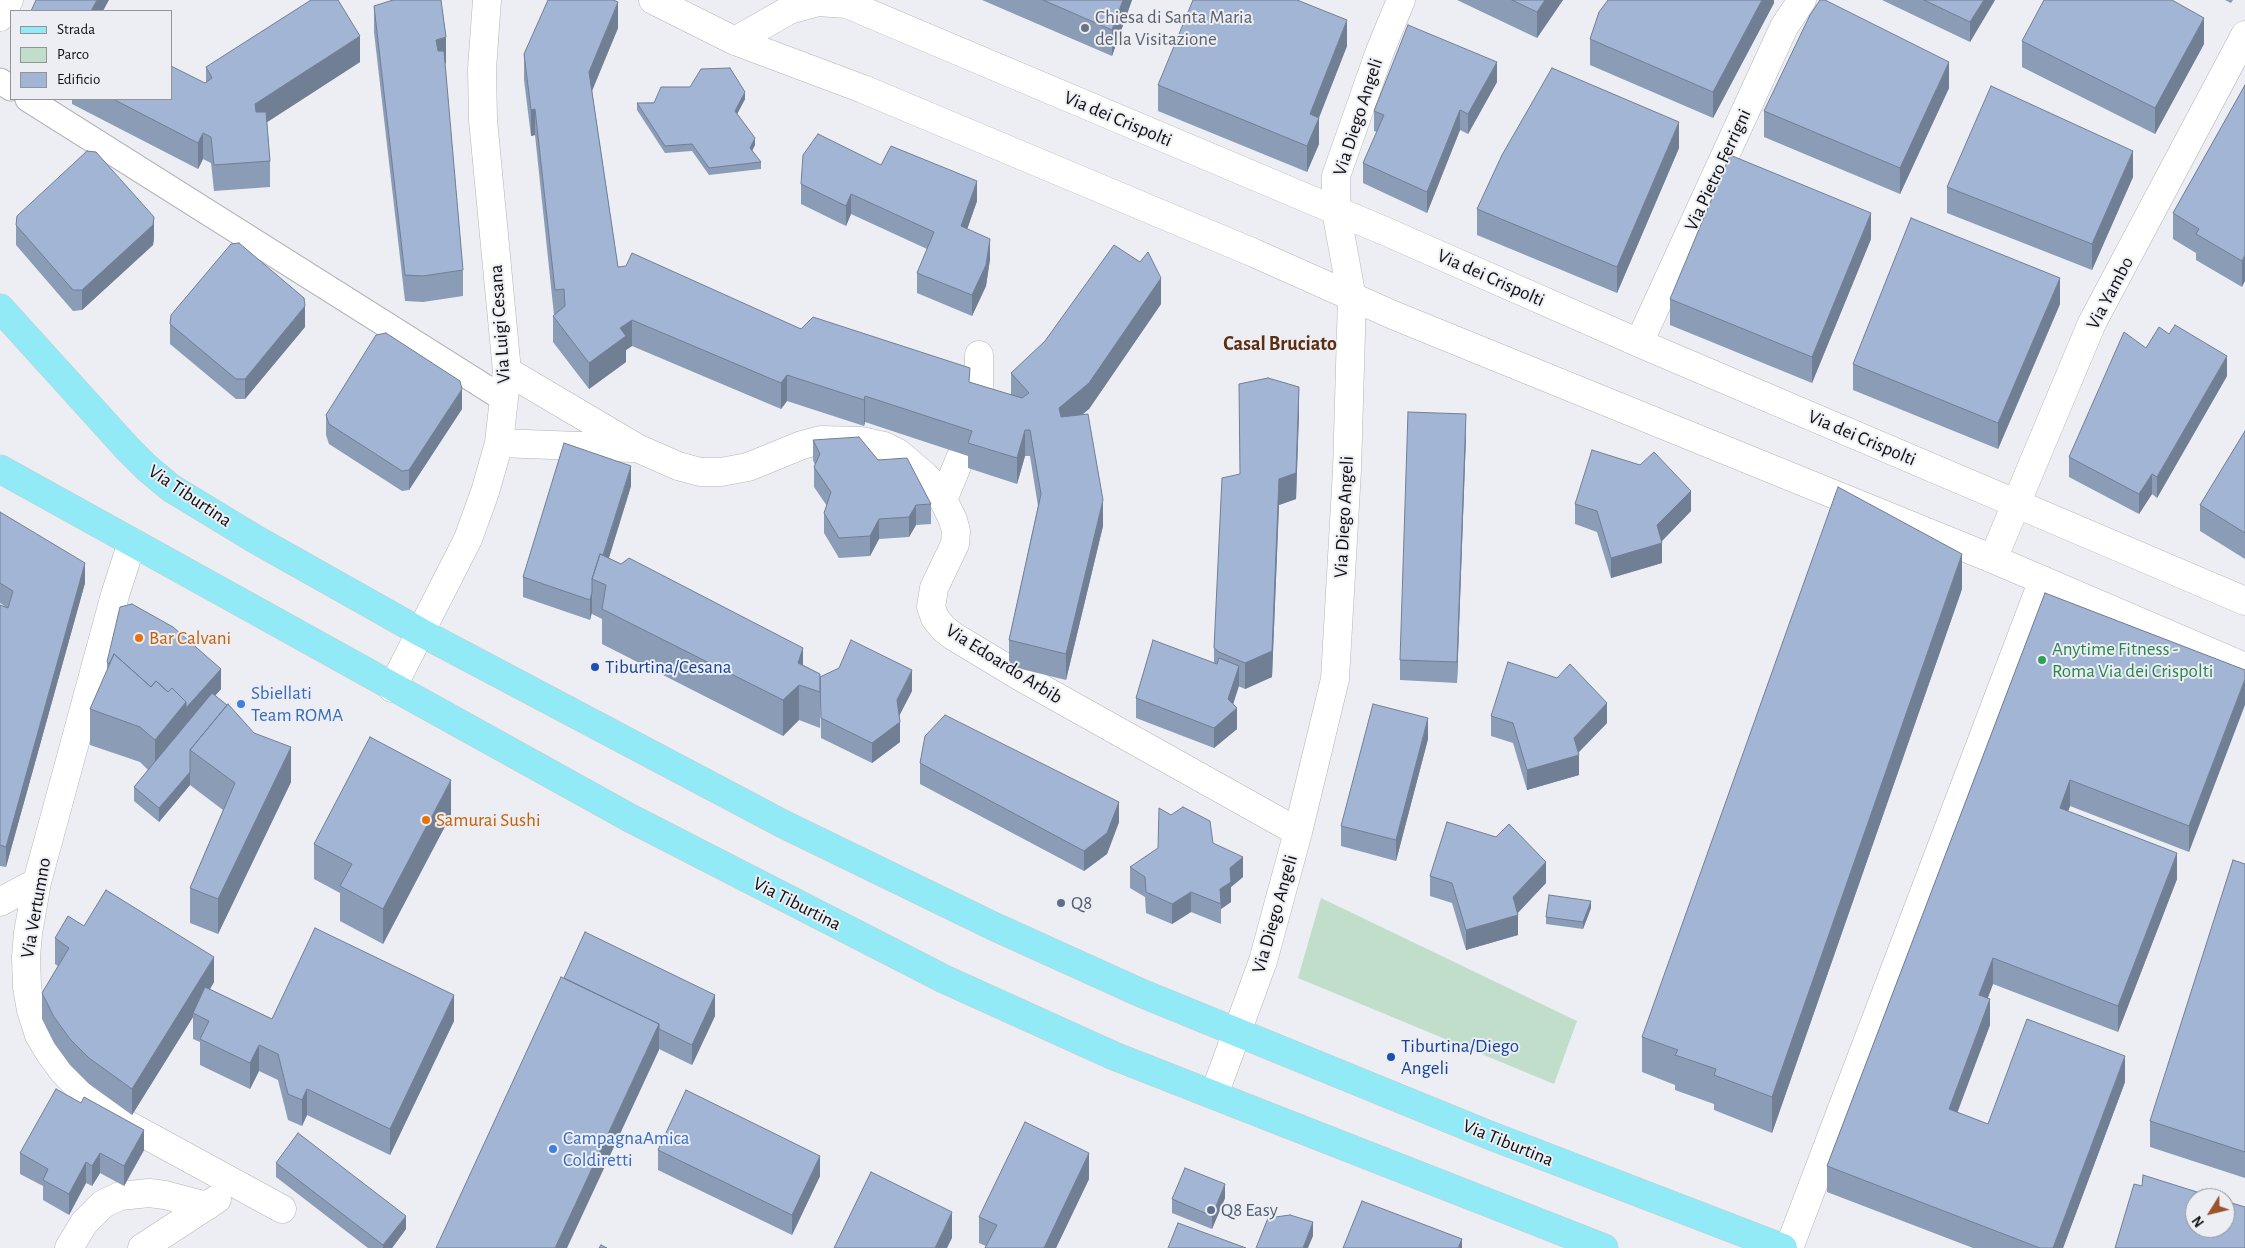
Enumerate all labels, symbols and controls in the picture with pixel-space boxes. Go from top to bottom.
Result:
place label: Chiesa di Santa Maria della Visitazione [1095,6,1252,50]
legend [10,10,172,100]
text: Strada [57,22,95,37]
marker: Chiesa di Santa Maria della Visitazione [1079,22,1091,34]
text: Parco [57,47,89,62]
street label: Via Diego Angeli [1328,55,1388,179]
text: Edificio [57,72,100,87]
street label: Via dei Crispolti [1061,86,1175,152]
street label: Via Pietro Ferrigni [1680,105,1756,235]
street label: Via dei Crispolti [1434,244,1548,312]
street label: Via Yambo [2081,253,2139,333]
street label: Via Luigi Cesana [484,264,516,384]
district label: Casal Bruciato [1223,332,1337,356]
street label: Via dei Crispolti [1805,405,1919,471]
street label: Via Diego Angeli [1329,455,1359,579]
street label: Via Tiburtina [144,460,236,532]
street label: Via Edoardo Arbib [941,619,1067,709]
place label: Bar Calvani [149,627,231,649]
marker: Bar Calvani [133,632,145,644]
place label: Anytime Fitness - Roma Via dei Crispolti [2052,638,2213,682]
marker: Anytime Fitness - Roma Via dei Crispolti [2036,654,2048,666]
place label: Tiburtina/Cesana [605,656,731,678]
marker: Tiburtina/Cesana [589,661,601,673]
place label: Sbiellati Team ROMA [251,682,343,726]
marker: Sbiellati Team ROMA [235,698,247,710]
place label: Samurai Sushi [436,809,540,831]
marker: Samurai Sushi [420,814,432,826]
street label: Via Diego Angeli [1247,852,1303,976]
street label: Via Vertumno [16,856,56,960]
street label: Via Tiburtina [749,872,845,936]
place label: Q8 [1071,892,1092,914]
marker: Q8 [1055,897,1067,909]
place label: Tiburtina/Diego Angeli [1401,1035,1519,1079]
marker: Tiburtina/Diego Angeli [1385,1051,1397,1063]
street label: Via Tiburtina [1459,1114,1557,1172]
place label: CampagnaAmica Coldiretti [563,1127,689,1171]
marker: CampagnaAmica Coldiretti [547,1143,559,1155]
north arrow [2185,1188,2235,1238]
place label: Q8 Easy [1221,1199,1278,1221]
marker: Q8 Easy [1205,1204,1217,1216]
text: N [2190,1213,2207,1229]

